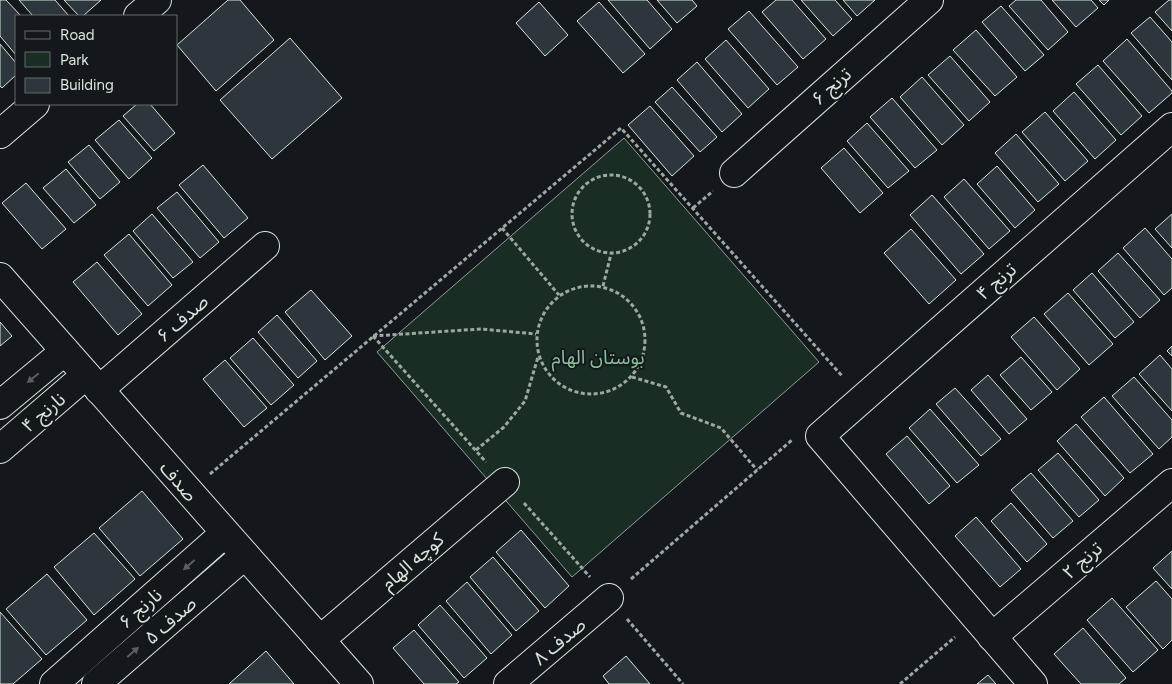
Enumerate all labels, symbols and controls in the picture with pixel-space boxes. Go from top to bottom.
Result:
legend [15,15,178,105]
text: Road [60,26,95,44]
text: Park [60,51,89,69]
street label: ترنج ۶ [807,63,858,112]
text: Building [60,76,114,94]
street label: ترنج ۴ [972,258,1023,307]
street label: صدف ۶ [152,290,213,347]
park label: بوستان الهام [551,346,645,372]
one-way arrow [26,373,39,384]
street label: نارنج ۴ [17,387,72,440]
street label: صدف [155,456,202,506]
street label: کوچه الهام [376,527,451,597]
street label: ترنج ۲ [1058,537,1109,586]
one-way arrow [183,559,195,571]
street label: نارنج ۶ [114,583,169,636]
street label: صدف ۵ [140,592,201,649]
street label: صدف ۸ [528,613,590,670]
one-way arrow [127,647,139,658]

